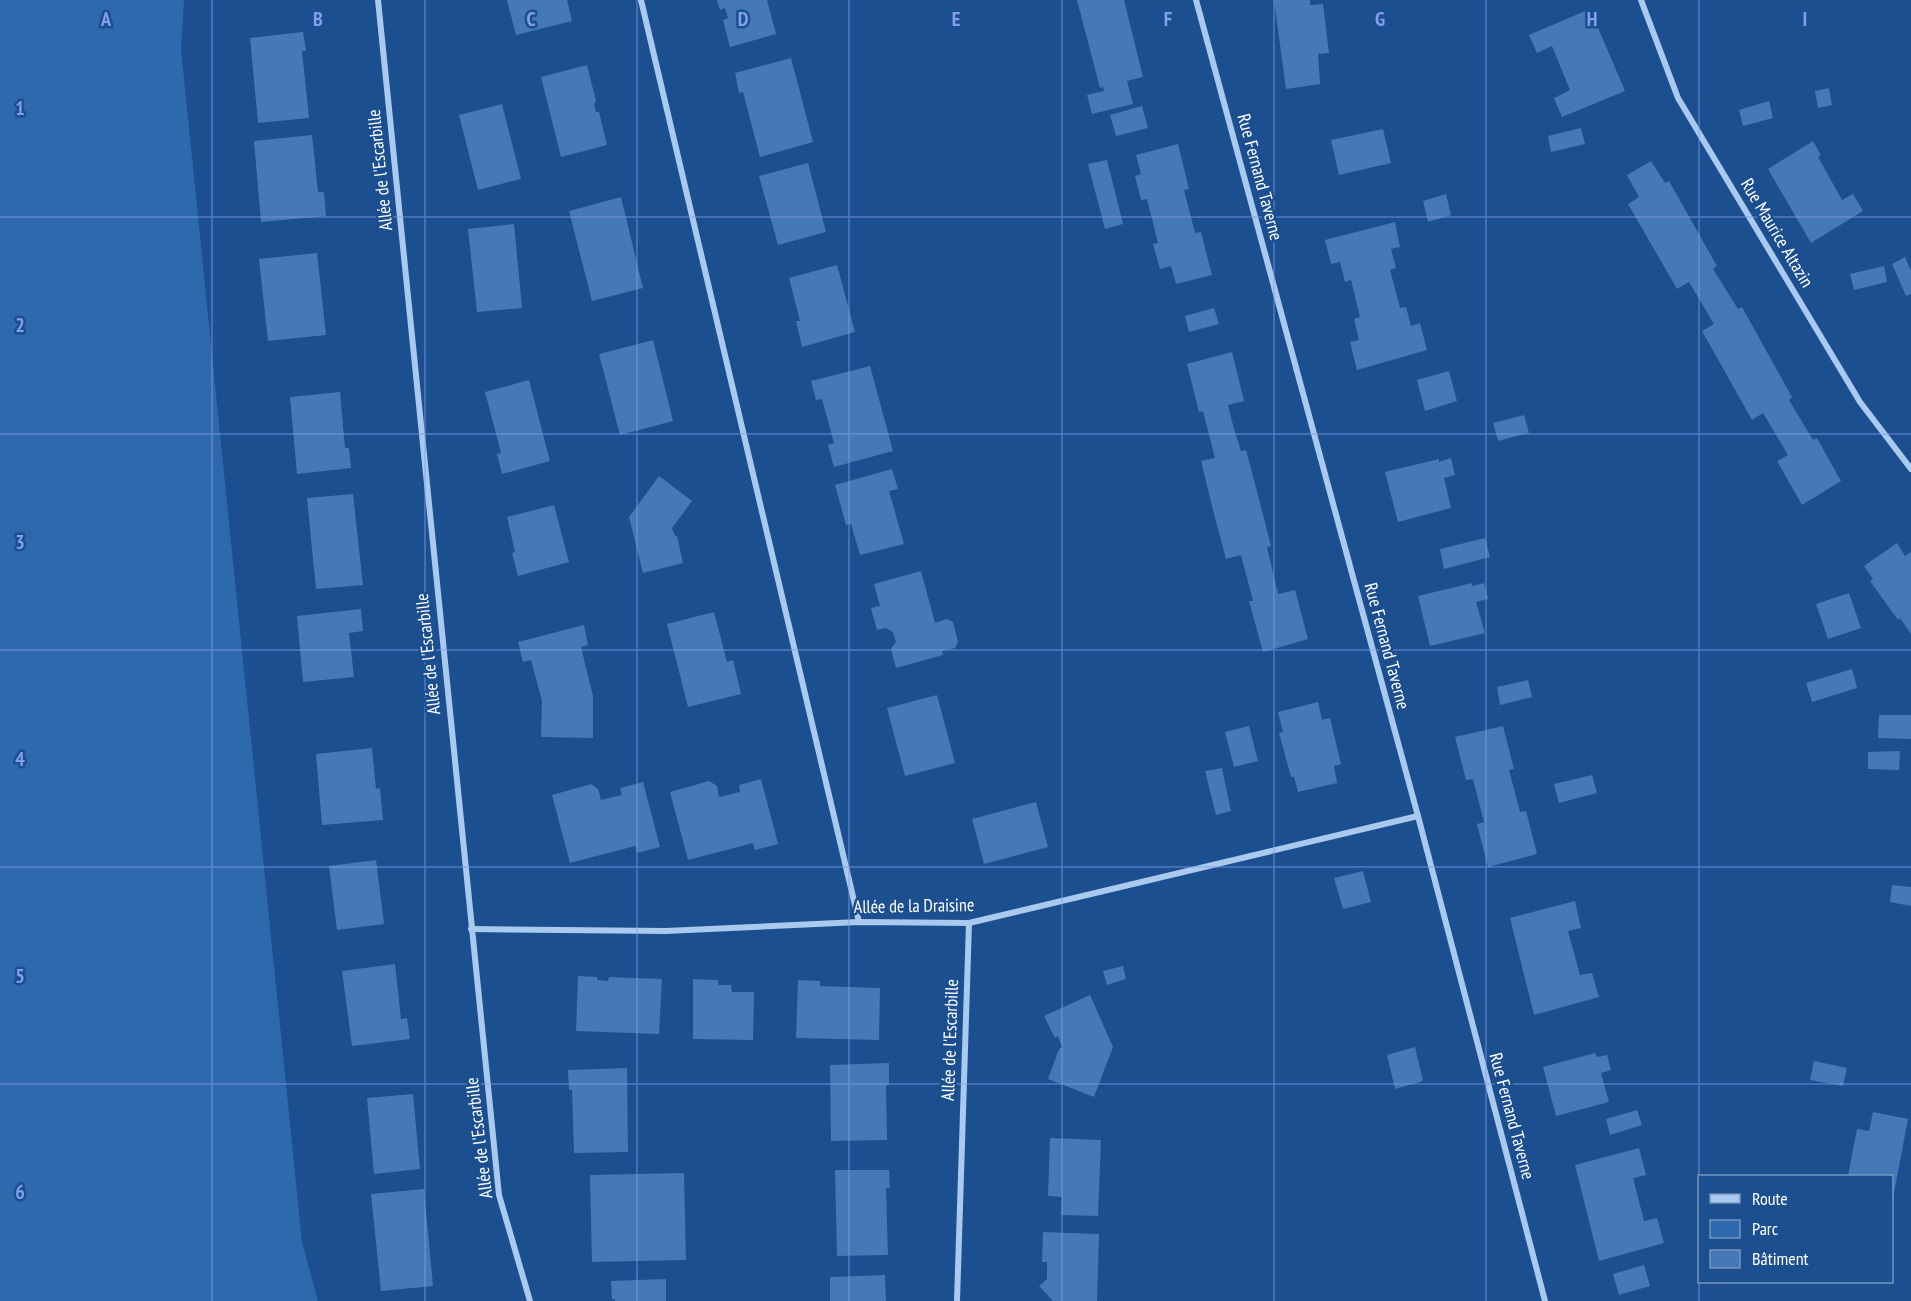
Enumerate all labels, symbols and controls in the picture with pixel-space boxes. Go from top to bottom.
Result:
text: A [100,6,112,32]
text: B [313,6,323,32]
text: C [526,6,536,32]
text: D [738,6,749,32]
text: E [952,6,960,32]
text: F [1164,6,1172,32]
text: G [1375,6,1385,32]
text: H [1587,6,1597,32]
text: I [1803,6,1807,32]
text: 1 [15,95,25,121]
street label: Allée de l'Escarbille [362,108,397,232]
street label: Rue Fernand Taverne [1233,111,1288,243]
street label: Rue Maurice Altazin [1736,174,1819,291]
text: 2 [15,312,25,338]
text: 3 [15,529,25,555]
street label: Rue Fernand Taverne [1360,580,1415,712]
street label: Allée de l'Escarbille [410,592,445,716]
text: 4 [15,746,25,772]
street label: Allée de la Draisine [854,893,974,918]
text: 5 [15,963,25,989]
street label: Allée de l'Escarbille [936,979,963,1101]
street label: Rue Fernand Taverne [1485,1050,1540,1182]
street label: Allée de l'Escarbille [460,1076,497,1200]
legend [1698,1175,1893,1283]
text: 6 [15,1179,25,1205]
text: Route [1752,1187,1788,1210]
text: Parc [1752,1217,1779,1240]
text: Bâtiment [1752,1247,1809,1270]

